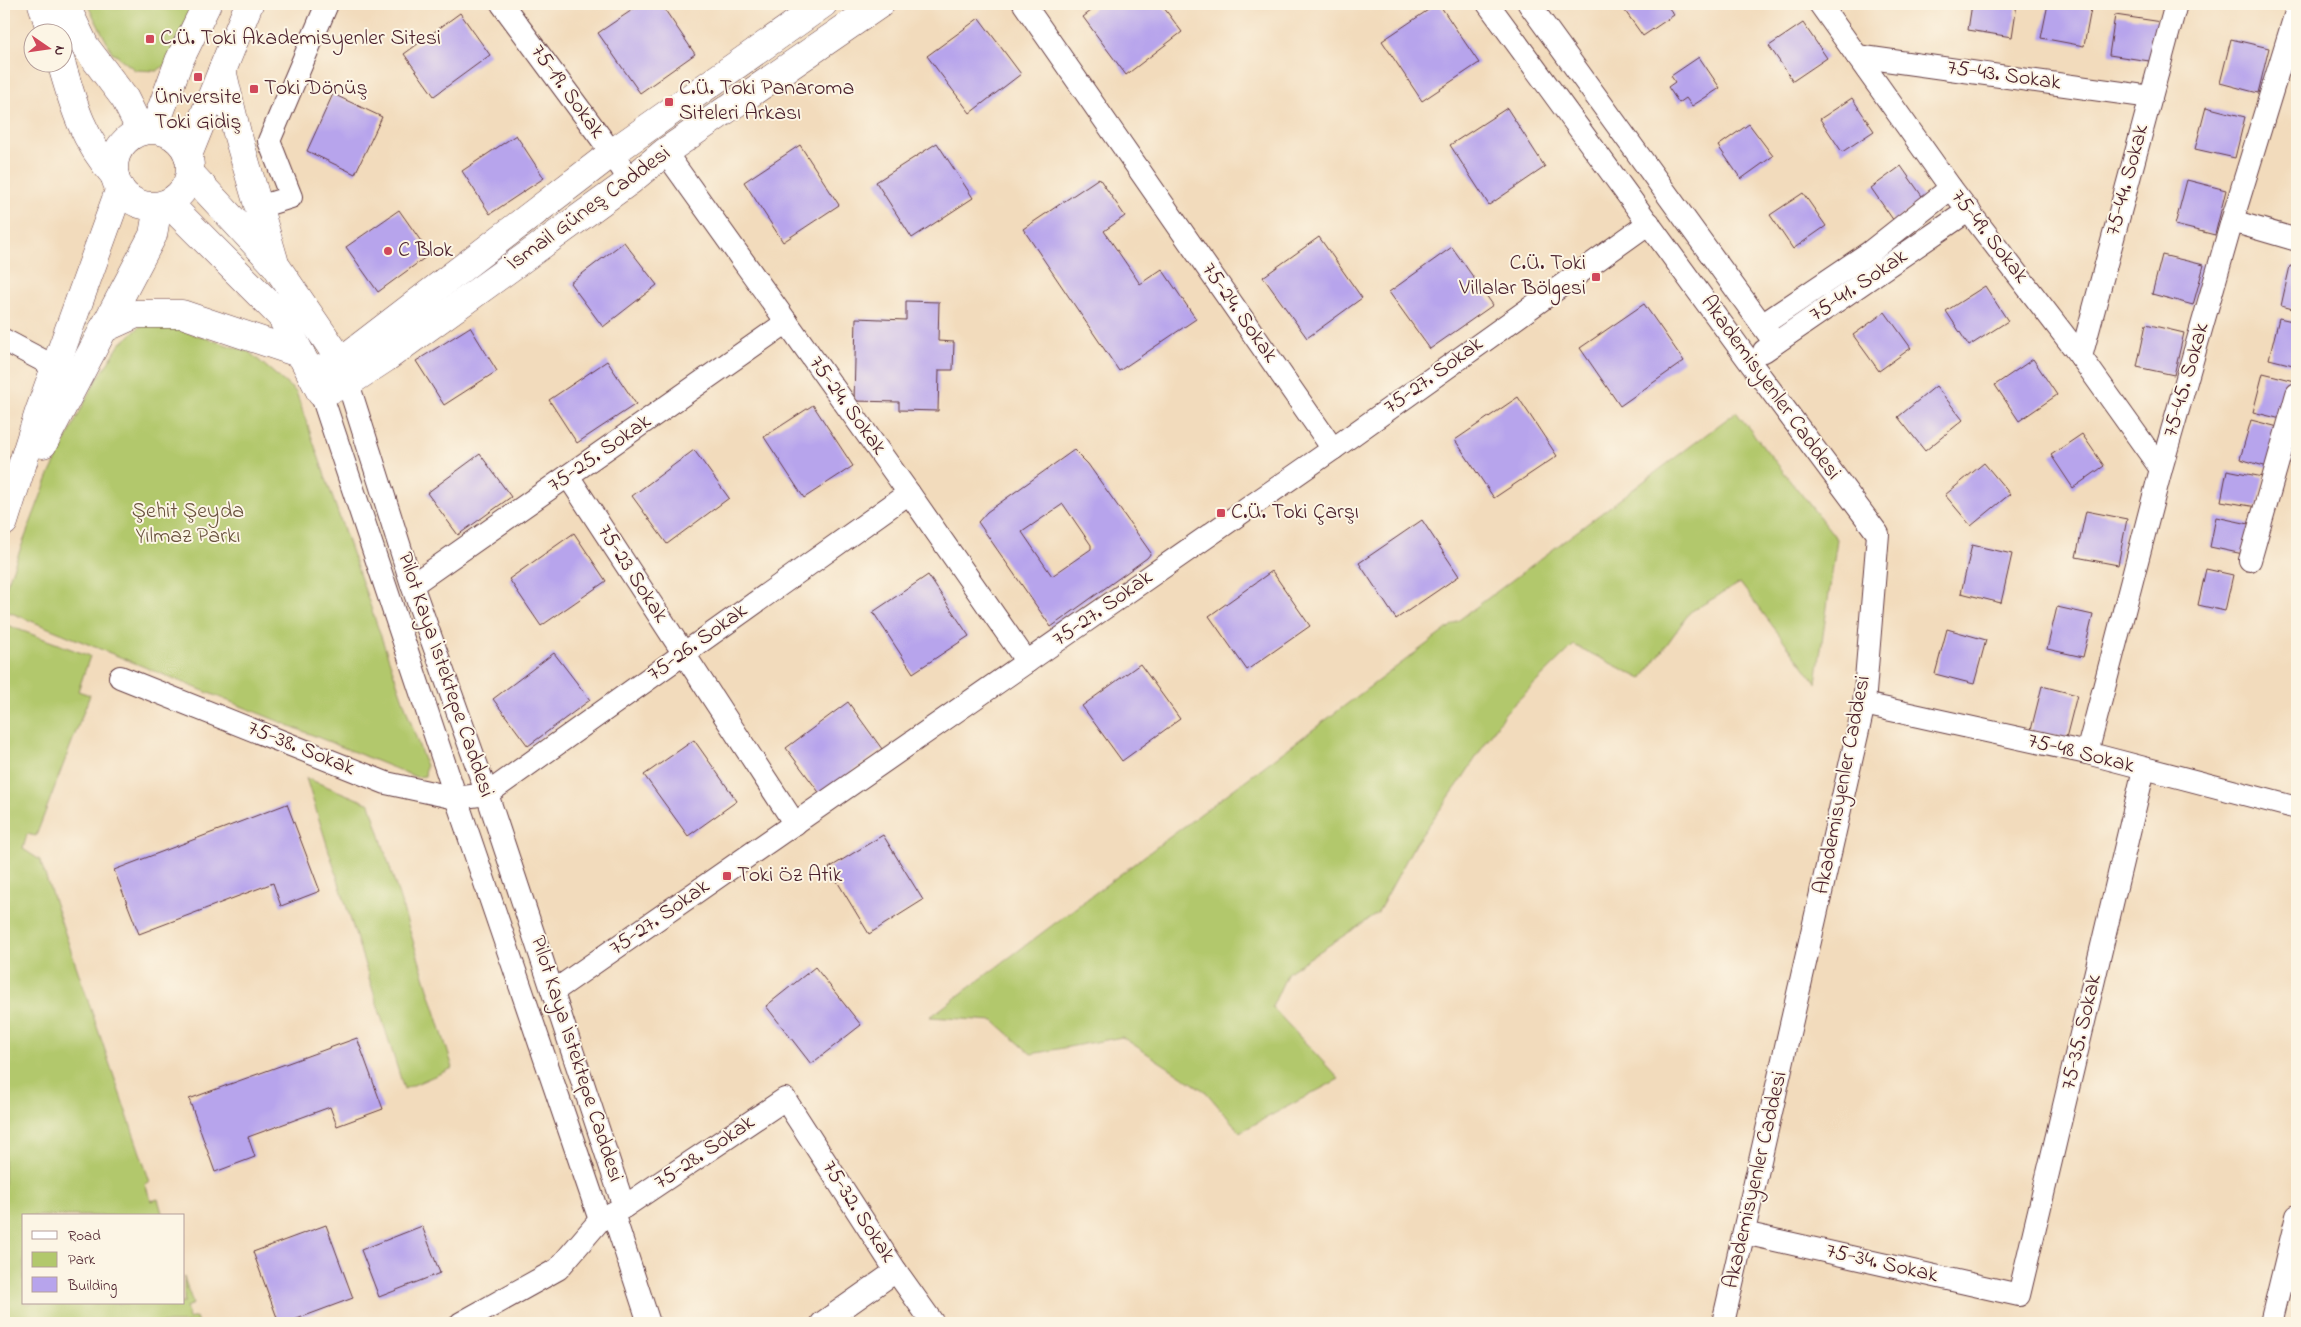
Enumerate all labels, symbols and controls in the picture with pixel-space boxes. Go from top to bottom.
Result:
north arrow [22,22,72,72]
place label: C.Ü. Toki Akademisyenler Sitesi [160,23,441,56]
marker: C.Ü. Toki Akademisyenler Sitesi [144,33,156,45]
street label: 75-19. Sokak [522,38,612,146]
text: N [48,44,70,58]
street label: 75-43. Sokak [1945,52,2063,100]
marker: Üniversite Toki Gidiş [192,71,204,83]
place label: Toki Dönüş [264,73,368,105]
place label: C.Ü. Toki Panaroma Siteleri Arkası [679,73,854,130]
place label: Üniversite Toki Gidiş [155,82,242,139]
marker: Toki Dönüş [248,83,260,95]
marker: C.Ü. Toki Panaroma Siteleri Arkası [663,96,675,108]
street label: 75-44. Sokak [2098,120,2158,239]
street label: İsmail Güneş Caddesi [500,138,678,280]
street label: 75-49. Sokak [1942,183,2036,291]
place label: C Blok [398,235,454,267]
street label: 75-41. Sokak [1804,241,1915,331]
marker: C Blok [382,245,394,257]
place label: C.Ü. Toki Villalar Bölgesi [1458,248,1586,306]
street label: 75-24. Sokak [1193,256,1286,370]
marker: C.Ü. Toki Villalar Bölgesi [1590,271,1602,283]
street label: Akademisyenler Caddesi [1691,289,1848,488]
street label: 75-45. Sokak [2155,319,2219,441]
street label: 75-27. Sokak [1378,329,1491,423]
street label: 75-24. Sokak [800,350,894,463]
street label: 75-25. Sokak [542,406,658,501]
park label: Şehit Şeyda Yılmaz Parkı [132,496,244,553]
place label: C.Ü. Toki Çarşı [1231,497,1359,529]
marker: C.Ü. Toki Çarşı [1215,507,1227,519]
street label: 75-23 Sokak [588,519,676,630]
street label: Pilot Kaya İstektepe Caddesi [387,548,502,802]
street label: 75-27. Sokak [1046,562,1160,655]
street label: 75-26. Sokak [641,596,755,690]
street label: Akademisyenler Caddesi [1806,673,1881,897]
street label: 75-38. Sokak [242,713,360,785]
street label: 75-48 Sokak [2024,725,2138,783]
place label: Toki Öz Atik [737,860,843,892]
marker: Toki Öz Atik [721,870,733,882]
street label: 75-27. Sokak [603,871,717,964]
street label: Pilot Kaya İstektepe Caddesi [520,932,631,1187]
street label: 75-35. Sokak [2053,971,2111,1093]
street label: Akademisyenler Caddesi [1715,1068,1798,1292]
street label: 75-28. Sokak [648,1107,762,1198]
street label: 75-32. Sokak [813,1155,903,1270]
legend [22,1214,185,1304]
text: Road [68,1225,101,1247]
street label: 75-34. Sokak [1823,1236,1942,1293]
text: Park [68,1249,96,1271]
text: Building [67,1275,117,1298]

